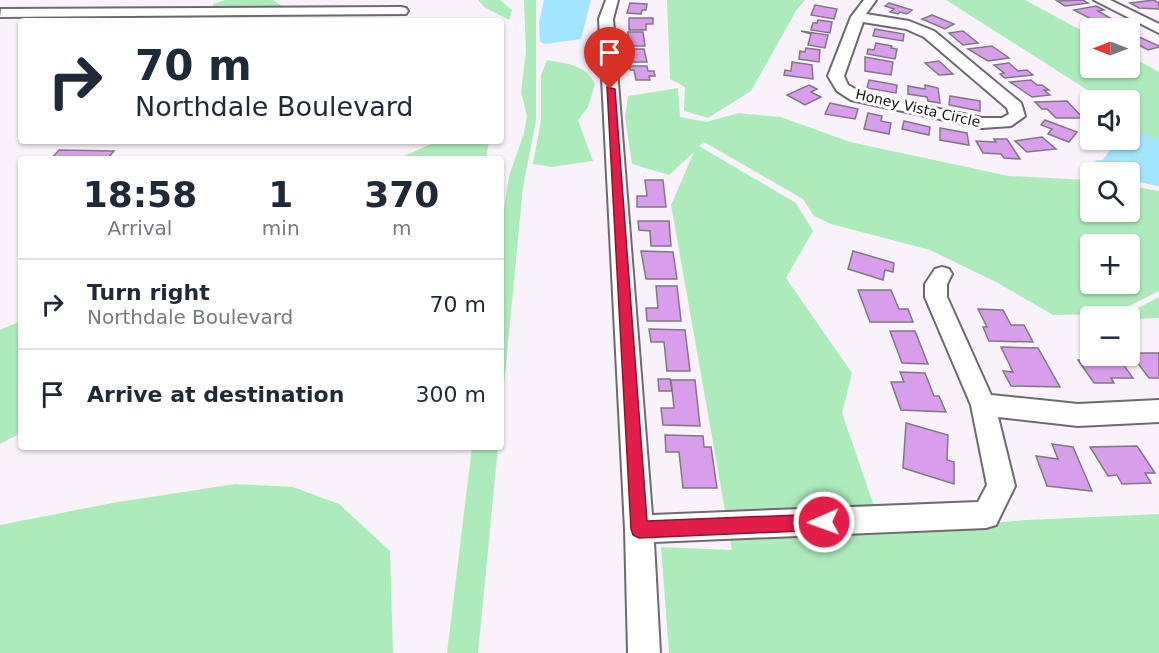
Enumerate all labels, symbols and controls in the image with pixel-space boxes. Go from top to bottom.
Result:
north arrow [1080,18,1140,78]
map controls [1080,18,1140,366]
pin [584,27,635,89]
icon: arrive [593,36,626,69]
text: 70 m [135,41,252,90]
icon: right [36,42,114,120]
street label: Honey Vista Circle [854,86,982,130]
button: sound [1080,90,1140,150]
text: Northdale Boulevard [135,91,413,122]
button: search [1080,162,1140,222]
text: 18:58 [83,174,197,215]
text: 1 [268,174,293,215]
text: 370 [364,174,439,215]
text: Arrival [107,216,172,240]
text: min [262,216,300,240]
text: m [392,216,412,240]
button: + [1080,234,1140,294]
text: Turn right [87,280,210,305]
icon: right [36,288,69,321]
text: 70 m [430,292,486,317]
text: Northdale Boulevard [87,305,293,329]
button: − [1080,306,1140,366]
icon: arrive [36,378,69,411]
text: Arrive at destination [87,382,344,407]
text: 300 m [416,382,486,407]
position arrow [792,490,856,554]

